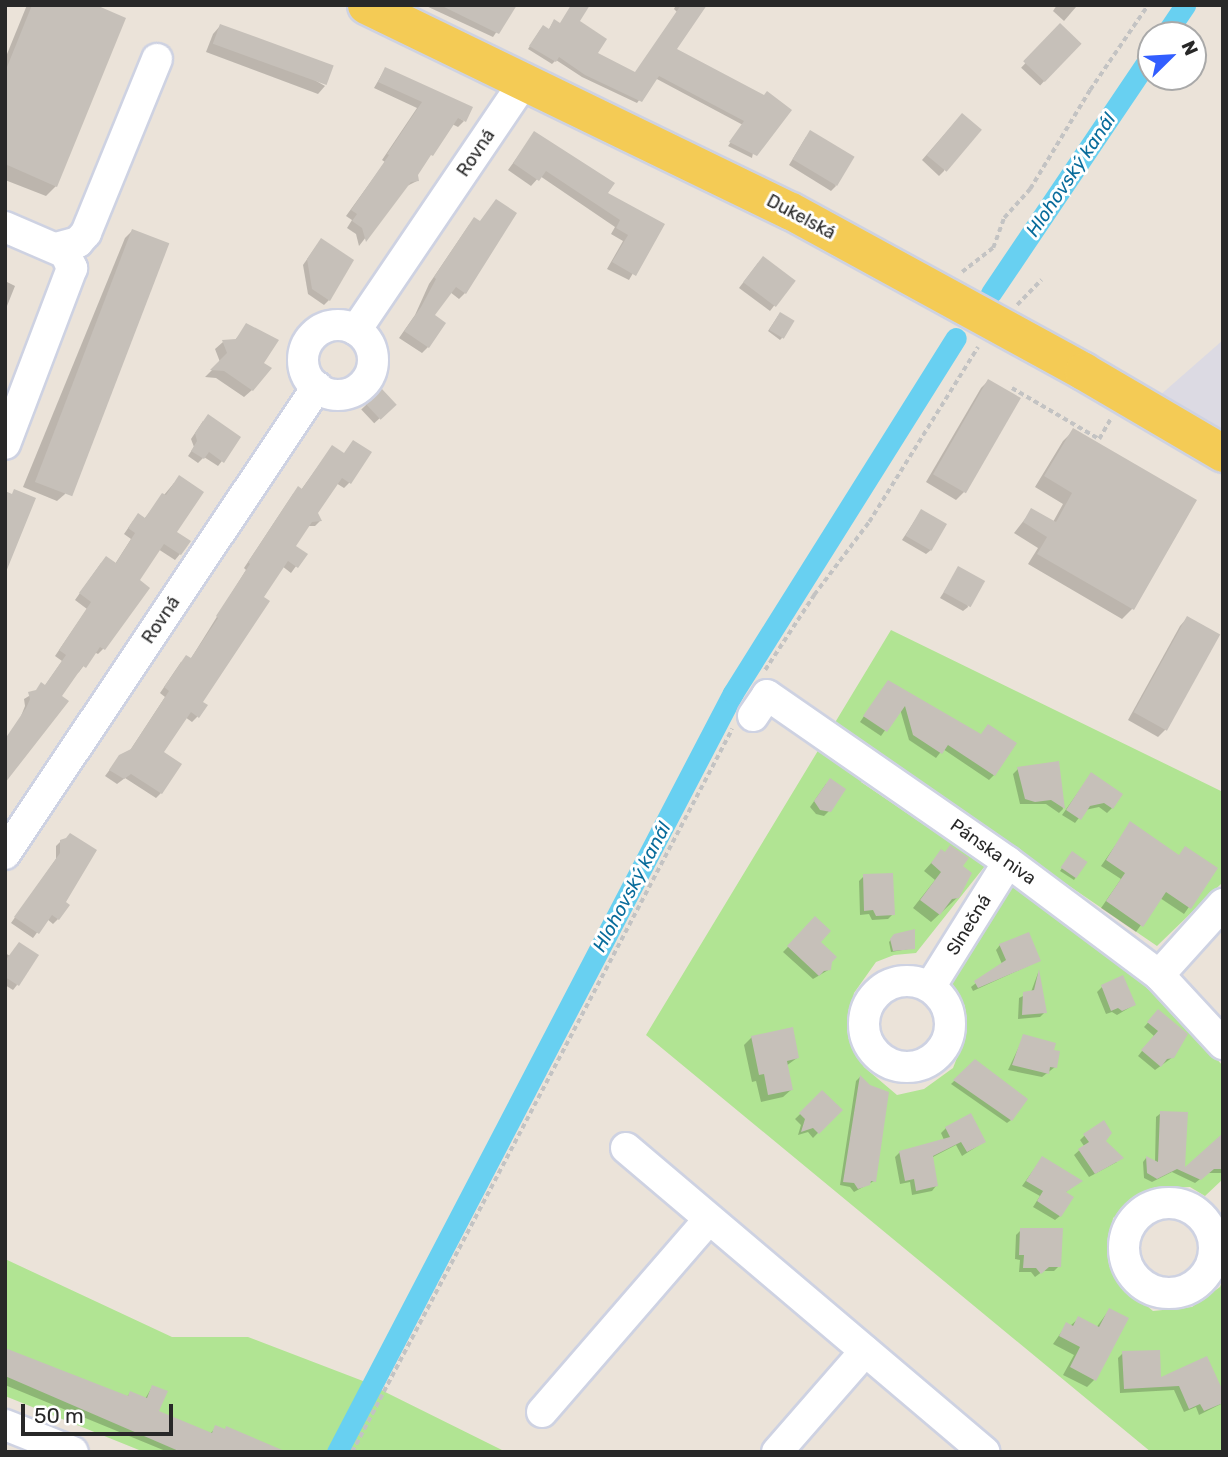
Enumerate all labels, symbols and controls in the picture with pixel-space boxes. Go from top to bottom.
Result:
north arrow [1137,21,1207,91]
text: N [1177,37,1203,59]
water label: Hlohovský kanál [1021,109,1121,241]
street label: Rovná [452,125,500,181]
street label: Dukelská [763,190,839,244]
street label: Rovná [137,592,185,648]
street label: Pánska niva [946,815,1040,889]
water label: Hlohovský kanál [588,818,676,956]
street label: Slnečná [942,891,996,959]
scale bar [24,1390,177,1434]
text: 50 m [34,1403,84,1428]

